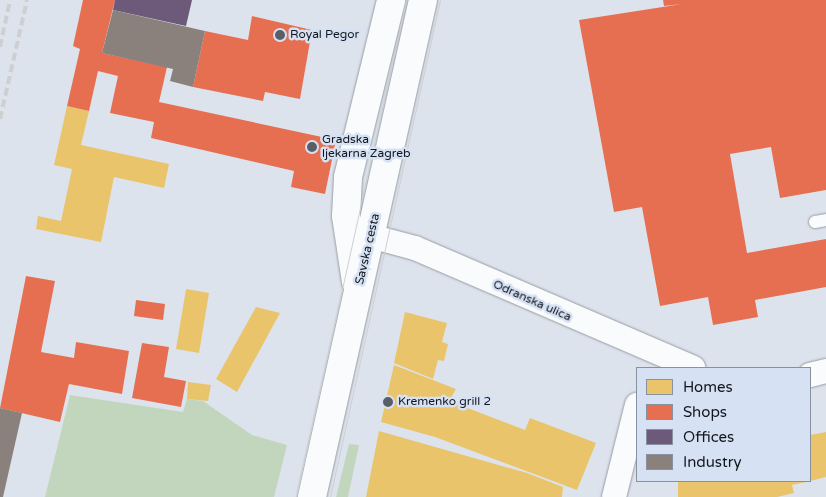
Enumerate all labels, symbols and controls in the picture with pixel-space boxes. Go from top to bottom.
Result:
place label: Royal Pegor [290,28,359,42]
marker: Royal Pegor [274,29,286,41]
place label: Gradska ljekarna Zagreb [322,133,411,161]
marker: Gradska ljekarna Zagreb [306,141,318,153]
street label: Savska cesta [353,212,383,286]
street label: Odranska ulica [491,277,573,325]
legend [636,367,811,482]
text: Homes [683,378,733,396]
place label: Kremenko grill 2 [398,395,491,409]
marker: Kremenko grill 2 [382,396,394,408]
text: Shops [683,403,727,421]
text: Offices [683,428,734,446]
text: Industry [683,453,742,471]

